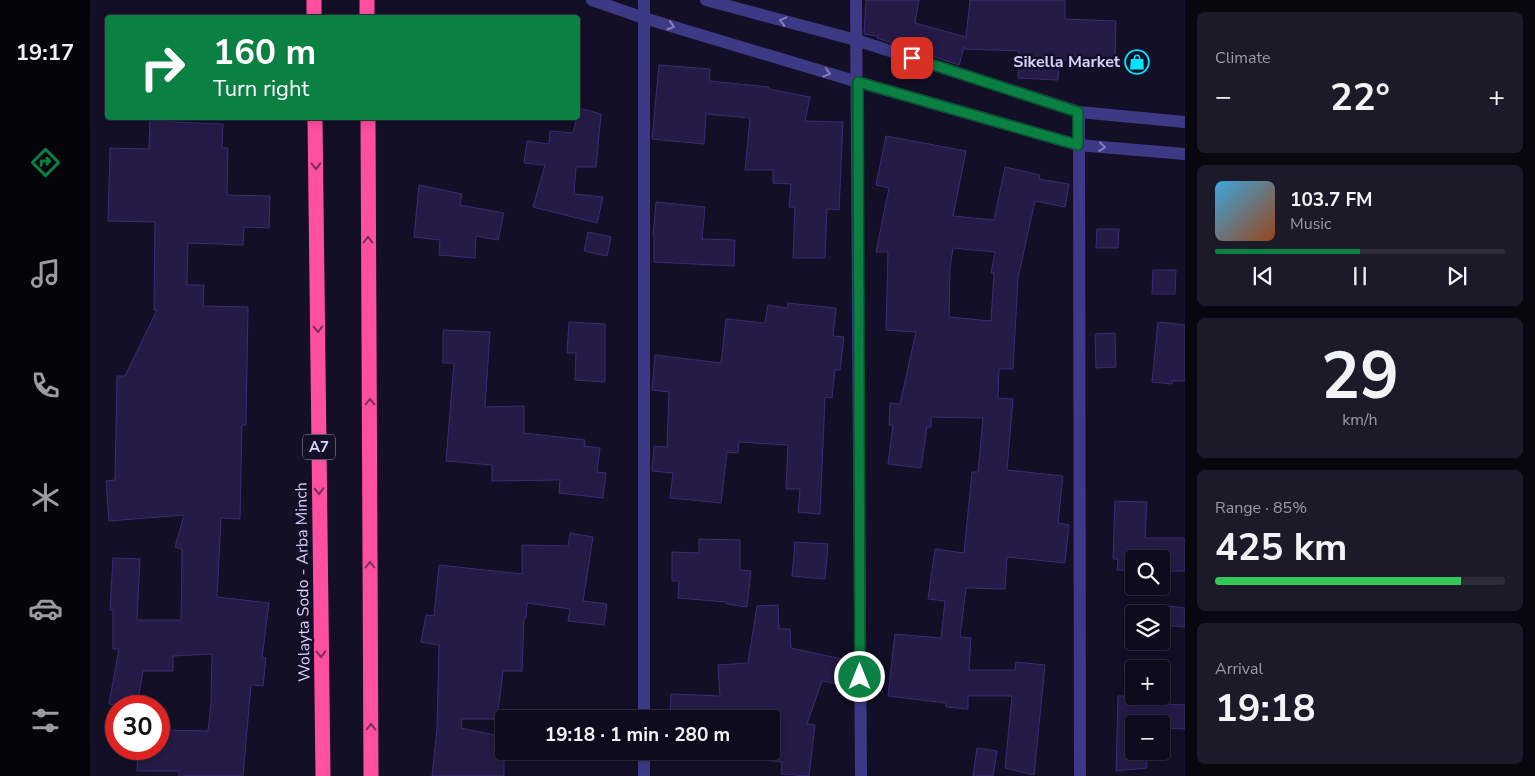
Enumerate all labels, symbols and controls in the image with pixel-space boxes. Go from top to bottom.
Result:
one-way arrow [780,16,788,26]
one-way arrow [667,20,675,30]
text: 160 m [213,29,316,76]
icon: right [130,35,195,100]
pin [891,37,933,79]
text: 19:17 [16,38,74,68]
icon: arrive [898,44,926,72]
text: Climate [1215,47,1270,69]
shop icon: Sikella Market [1124,49,1150,75]
place label: Sikella Market [1013,51,1121,73]
one-way arrow [822,67,831,77]
text: 22° [1330,72,1390,123]
text: Turn right [213,74,309,104]
text: − [1215,78,1232,116]
text: + [1488,78,1505,116]
one-way arrow [1098,141,1106,152]
icon: directions [28,145,63,180]
one-way arrow [311,162,321,170]
text: 103.7 FM [1290,187,1373,213]
text: Music [1290,213,1331,235]
one-way arrow [363,236,374,244]
icon: music [28,256,63,291]
icon: previous [1249,262,1277,290]
icon: pause [1346,262,1374,290]
icon: next [1443,262,1471,290]
one-way arrow [312,325,323,333]
text: 29 [1321,332,1399,421]
icon: phone [28,368,63,403]
one-way arrow [365,398,375,406]
text: km/h [1342,409,1378,431]
road number: A7 [303,434,335,460]
icon: climate [28,480,63,515]
street label: Wolayta Sodo - Arba Minch [290,482,316,682]
one-way arrow [314,488,324,495]
text: Range · 85% [1215,497,1307,519]
text: 425 km [1215,522,1347,573]
map controls [1125,550,1170,760]
button: search [1125,550,1170,595]
one-way arrow [365,561,375,568]
icon: car [28,591,63,626]
button: layers [1125,605,1170,650]
one-way arrow [316,650,326,658]
position arrow [833,650,885,702]
text: Arrival [1215,658,1263,680]
button: + [1125,660,1170,705]
text: 19:18 [1215,683,1316,734]
speed limit sign: 30 [105,695,170,760]
icon: filters [28,703,63,738]
button: − [1125,715,1170,760]
text: 19:18 · 1 min · 280 m [545,722,730,748]
one-way arrow [366,723,376,731]

